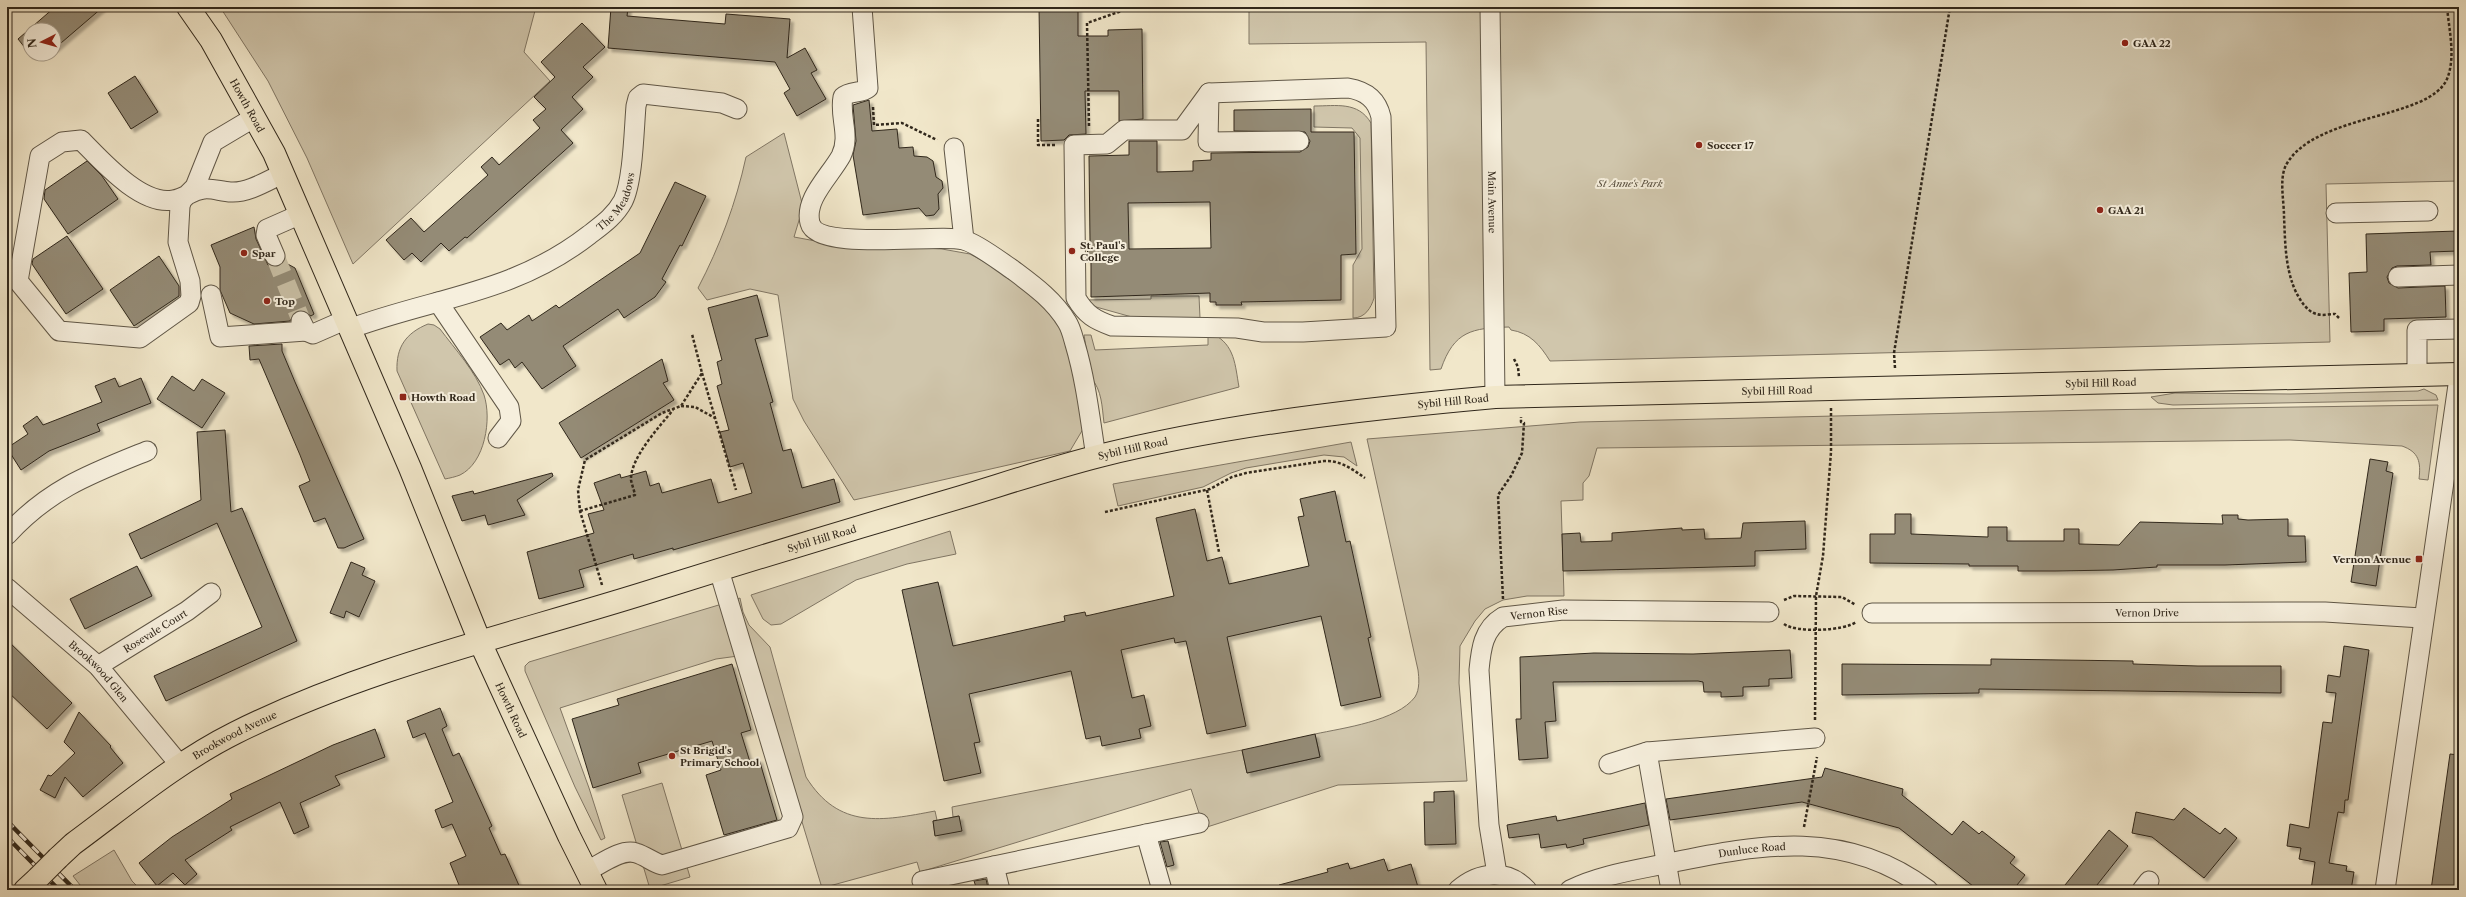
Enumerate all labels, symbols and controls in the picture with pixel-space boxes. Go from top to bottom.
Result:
north arrow [22,22,62,62]
text: N [25,37,40,49]
place label: GAA 22 [2133,37,2171,50]
marker: GAA 22 [2120,38,2130,48]
street label: Howth Road [227,76,267,135]
place label: Soccer 17 [1707,139,1755,152]
marker: Soccer 17 [1694,140,1704,150]
street label: Main Avenue [1485,171,1499,234]
street label: The Meadows [594,172,637,234]
park label: St Anne's Park [1596,177,1663,190]
place label: GAA 21 [2108,204,2145,217]
marker: GAA 21 [2095,205,2105,215]
place label: St. Paul's College [1080,239,1125,264]
marker: St. Paul's College [1067,246,1077,256]
place label: Spar [252,247,276,260]
marker: Spar [239,248,249,258]
place label: Top [275,295,295,308]
marker: Top [262,296,272,306]
street label: Sybil Hill Road [2065,376,2137,390]
street label: Sybil Hill Road [1741,383,1813,398]
place label: Howth Road [411,391,476,404]
marker: Howth Road [398,392,408,402]
street label: Sybil Hill Road [1417,392,1489,411]
street label: Sybil Hill Road [1097,435,1169,463]
street label: Sybil Hill Road [786,522,858,555]
place label: Vernon Avenue [2332,553,2411,566]
marker: Vernon Avenue [2414,554,2424,564]
street label: Vernon Rise [1509,604,1568,623]
street label: Rosevale Court [121,606,190,656]
street label: Vernon Drive [2114,606,2179,619]
street label: Brookwood Glen [66,638,132,705]
street label: Howth Road [492,680,529,740]
street label: Brookwood Avenue [190,708,279,762]
place label: St Brigid's Primary School [680,744,760,769]
marker: St Brigid's Primary School [667,751,677,761]
street label: Dunluce Road [1717,840,1786,860]

